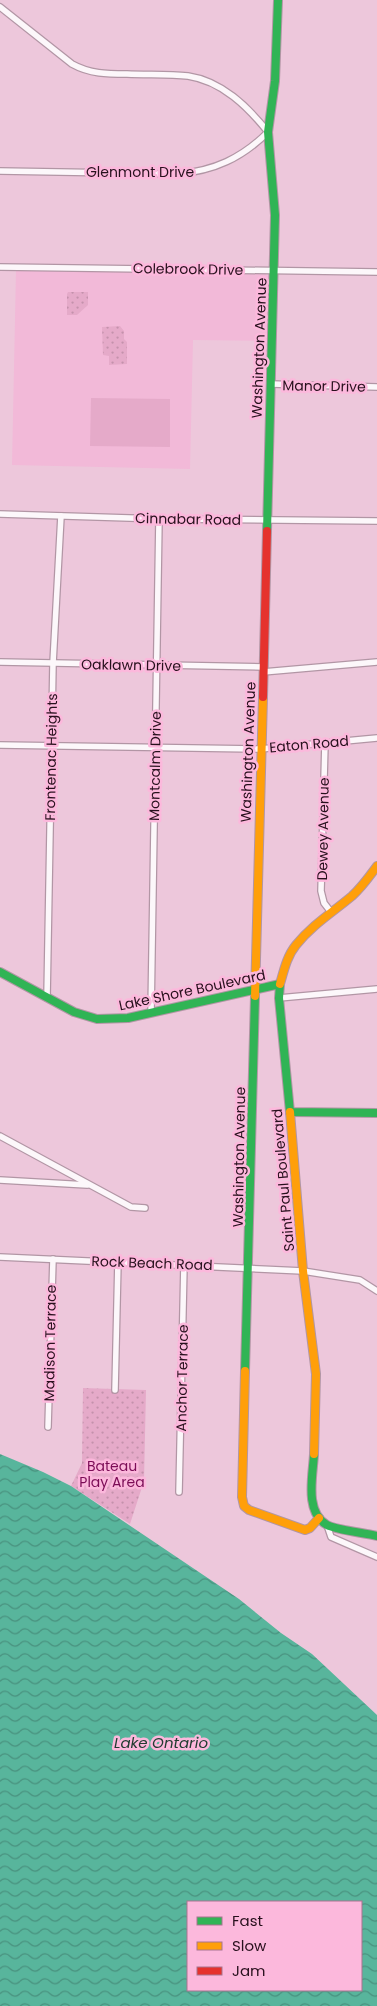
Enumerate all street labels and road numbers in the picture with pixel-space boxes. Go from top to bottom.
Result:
street label: Glenmont Drive [86,162,194,182]
street label: Colebrook Drive [133,258,244,280]
street label: Washington Avenue [247,277,271,419]
street label: Manor Drive [282,375,366,397]
street label: Cinnabar Road [135,508,241,530]
street label: Oaklawn Drive [81,654,181,676]
street label: Washington Avenue [236,681,260,823]
street label: Frontenac Heights [40,693,62,821]
street label: Montcalm Drive [144,711,166,821]
street label: Eaton Road [268,731,350,757]
street label: Dewey Avenue [312,777,334,881]
street label: Lake Shore Boulevard [117,965,267,1015]
street label: Washington Avenue [228,1086,250,1227]
street label: Saint Paul Boulevard [267,1108,299,1252]
street label: Rock Beach Road [91,1251,213,1275]
street label: Madison Terrace [39,1284,61,1402]
street label: Anchor Terrace [171,1324,193,1432]

